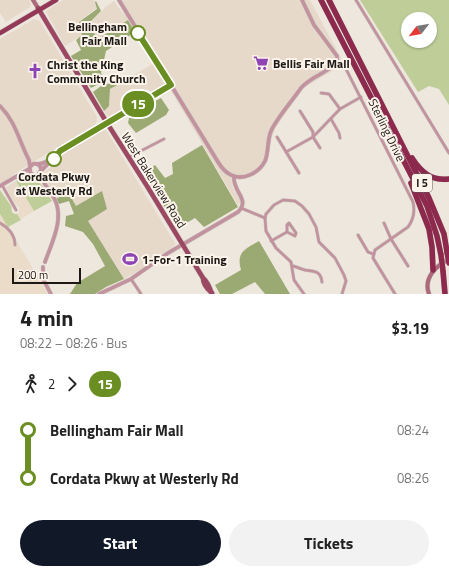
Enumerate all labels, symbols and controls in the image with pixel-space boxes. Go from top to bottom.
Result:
north arrow [401,12,437,48]
map controls [401,12,437,48]
place label: Bellingham Fair Mall [68,17,127,50]
marker: Bellingham Fair Mall [130,25,146,41]
supermarket icon: Bellis Fair Mall [252,54,270,72]
place label: Bellis Fair Mall [273,54,350,73]
place label: Christ the King Community Church [47,55,146,88]
church icon: Christ the King Community Church [26,62,44,80]
line badge: 15 [120,91,156,117]
text: 15 [130,93,146,114]
street label: Sterling Drive [364,95,410,165]
street label: West Bakerview Road [117,128,191,232]
marker: Cordata Pkwy at Westerly Rd [46,151,62,167]
place label: Cordata Pkwy at Westerly Rd [16,167,92,200]
road number: I 5 [412,174,432,192]
sports icon: 1-For-1 Training [121,250,139,268]
place label: 1-For-1 Training [142,250,227,269]
scale bar [12,266,81,285]
text: 200 m [18,267,48,283]
text: 4 min [20,301,73,335]
text: $3.19 [392,317,429,340]
text: 08:22 – 08:26 · Bus [20,333,127,353]
icon: walk [20,373,42,395]
icon: forward [61,373,83,395]
text: 15 [97,373,113,394]
text: 2 [48,374,55,394]
text: Bellingham Fair Mall [50,419,184,442]
text: 08:24 [397,420,429,440]
text: Cordata Pkwy at Westerly Rd [50,467,239,490]
text: 08:26 [397,468,429,488]
button: Start [20,520,221,566]
button: Tickets [229,520,429,566]

